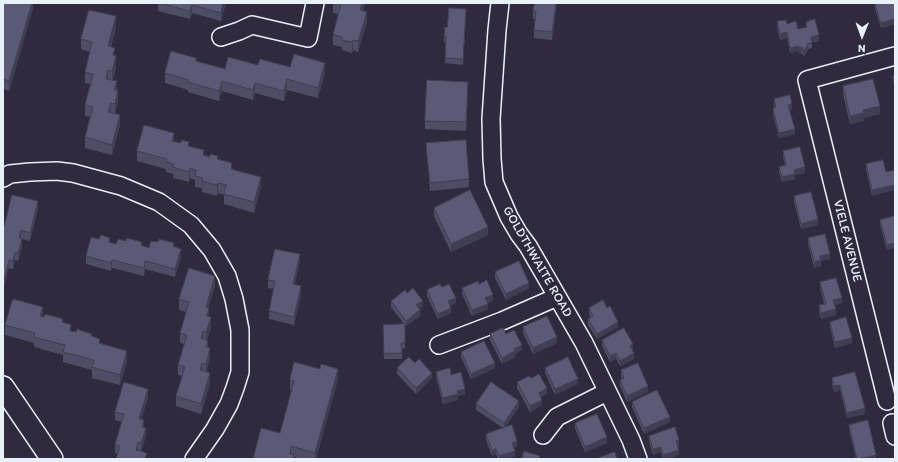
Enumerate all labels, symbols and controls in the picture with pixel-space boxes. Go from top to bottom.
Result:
north arrow [842,16,882,56]
text: N [858,42,866,55]
street label: VIELE AVENUE [829,198,865,284]
street label: GOLDTHWAITE ROAD [499,204,575,320]

